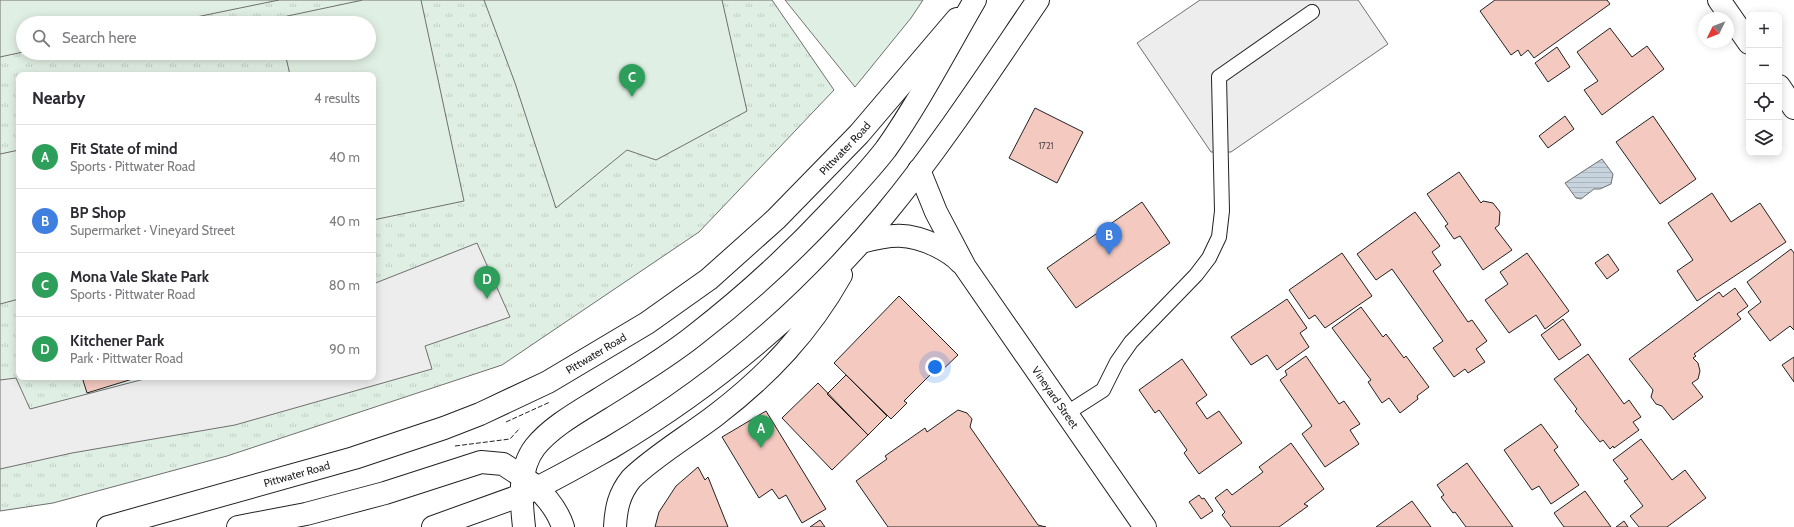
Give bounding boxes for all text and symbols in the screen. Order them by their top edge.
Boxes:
north arrow [1698,12,1734,48]
map controls [1746,12,1782,156]
button: + [1746,12,1782,48]
search box [16,16,376,60]
icon: search [30,27,52,49]
text: Search here [62,29,137,47]
button: − [1746,48,1782,84]
pin: C [619,64,645,97]
button: locate [1746,84,1782,120]
text: Nearby [32,88,85,108]
text: 4 results [314,90,360,106]
street label: Pittwater Road [816,119,873,178]
button: layers [1746,120,1782,156]
text: Fit State of mind [70,140,178,158]
house number: 1721 [1038,140,1054,151]
text: A [41,149,49,165]
text: 40 m [329,149,360,165]
text: Sports · Pittwater Road [70,158,195,174]
text: BP Shop [70,204,126,222]
text: B [41,213,49,229]
text: 40 m [329,213,360,229]
text: Supermarket · Vineyard Street [70,222,235,238]
pin: B [1096,222,1122,255]
pin: D [474,266,500,299]
text: Mona Vale Skate Park [70,268,209,286]
text: C [41,277,49,293]
text: 80 m [329,277,360,293]
text: Sports · Pittwater Road [70,286,195,302]
street label: Pittwater Road [563,330,629,377]
text: Kitchener Park [70,332,164,350]
text: D [40,341,50,357]
text: 90 m [329,341,360,357]
text: Park · Pittwater Road [70,350,183,366]
your location [925,357,945,377]
street label: Vineyard Street [1029,364,1082,431]
pin: A [748,415,774,448]
street label: Pittwater Road [262,458,331,490]

